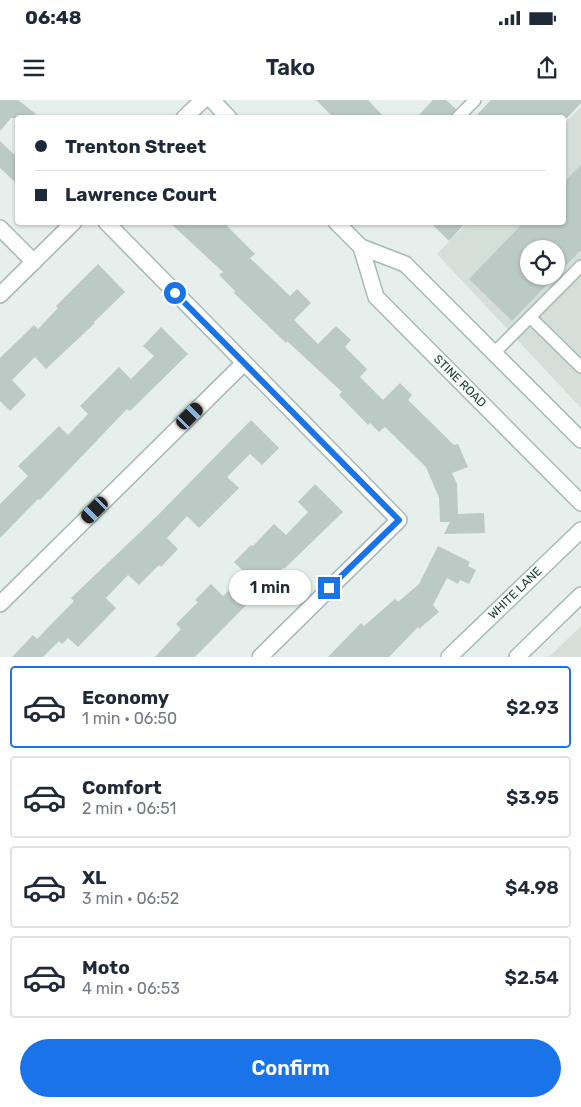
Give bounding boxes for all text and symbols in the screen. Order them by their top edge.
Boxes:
text: 06:48 [25,6,82,29]
icon: menu [20,54,48,82]
text: Tako [266,54,315,81]
icon: share [533,54,561,82]
text: Trenton Street [65,135,206,158]
text: Lawrence Court [65,183,217,206]
map controls [520,240,565,285]
button: locate [520,240,565,285]
route start [164,282,186,304]
street label: STINE ROAD [431,352,489,410]
car [174,400,205,432]
car [79,494,110,526]
street label: WHITE LANE [485,564,545,622]
callout: 1 min [229,570,312,606]
route end [318,577,340,599]
text: 1 min [250,578,290,597]
icon: car [22,685,67,730]
text: Economy [82,686,169,709]
text: $2.93 [506,696,559,719]
text: 1 min · 06:50 [82,709,177,728]
icon: car [22,775,67,820]
text: Comfort [82,776,162,799]
text: $3.95 [506,786,559,809]
text: 2 min · 06:51 [82,799,176,818]
icon: car [22,865,67,910]
text: XL [82,866,106,889]
text: $4.98 [505,876,559,899]
text: 3 min · 06:52 [82,889,179,908]
icon: car [22,955,67,1000]
text: Moto [82,956,130,979]
text: $2.54 [505,966,559,989]
text: 4 min · 06:53 [82,979,180,998]
button: Confirm [20,1039,561,1097]

